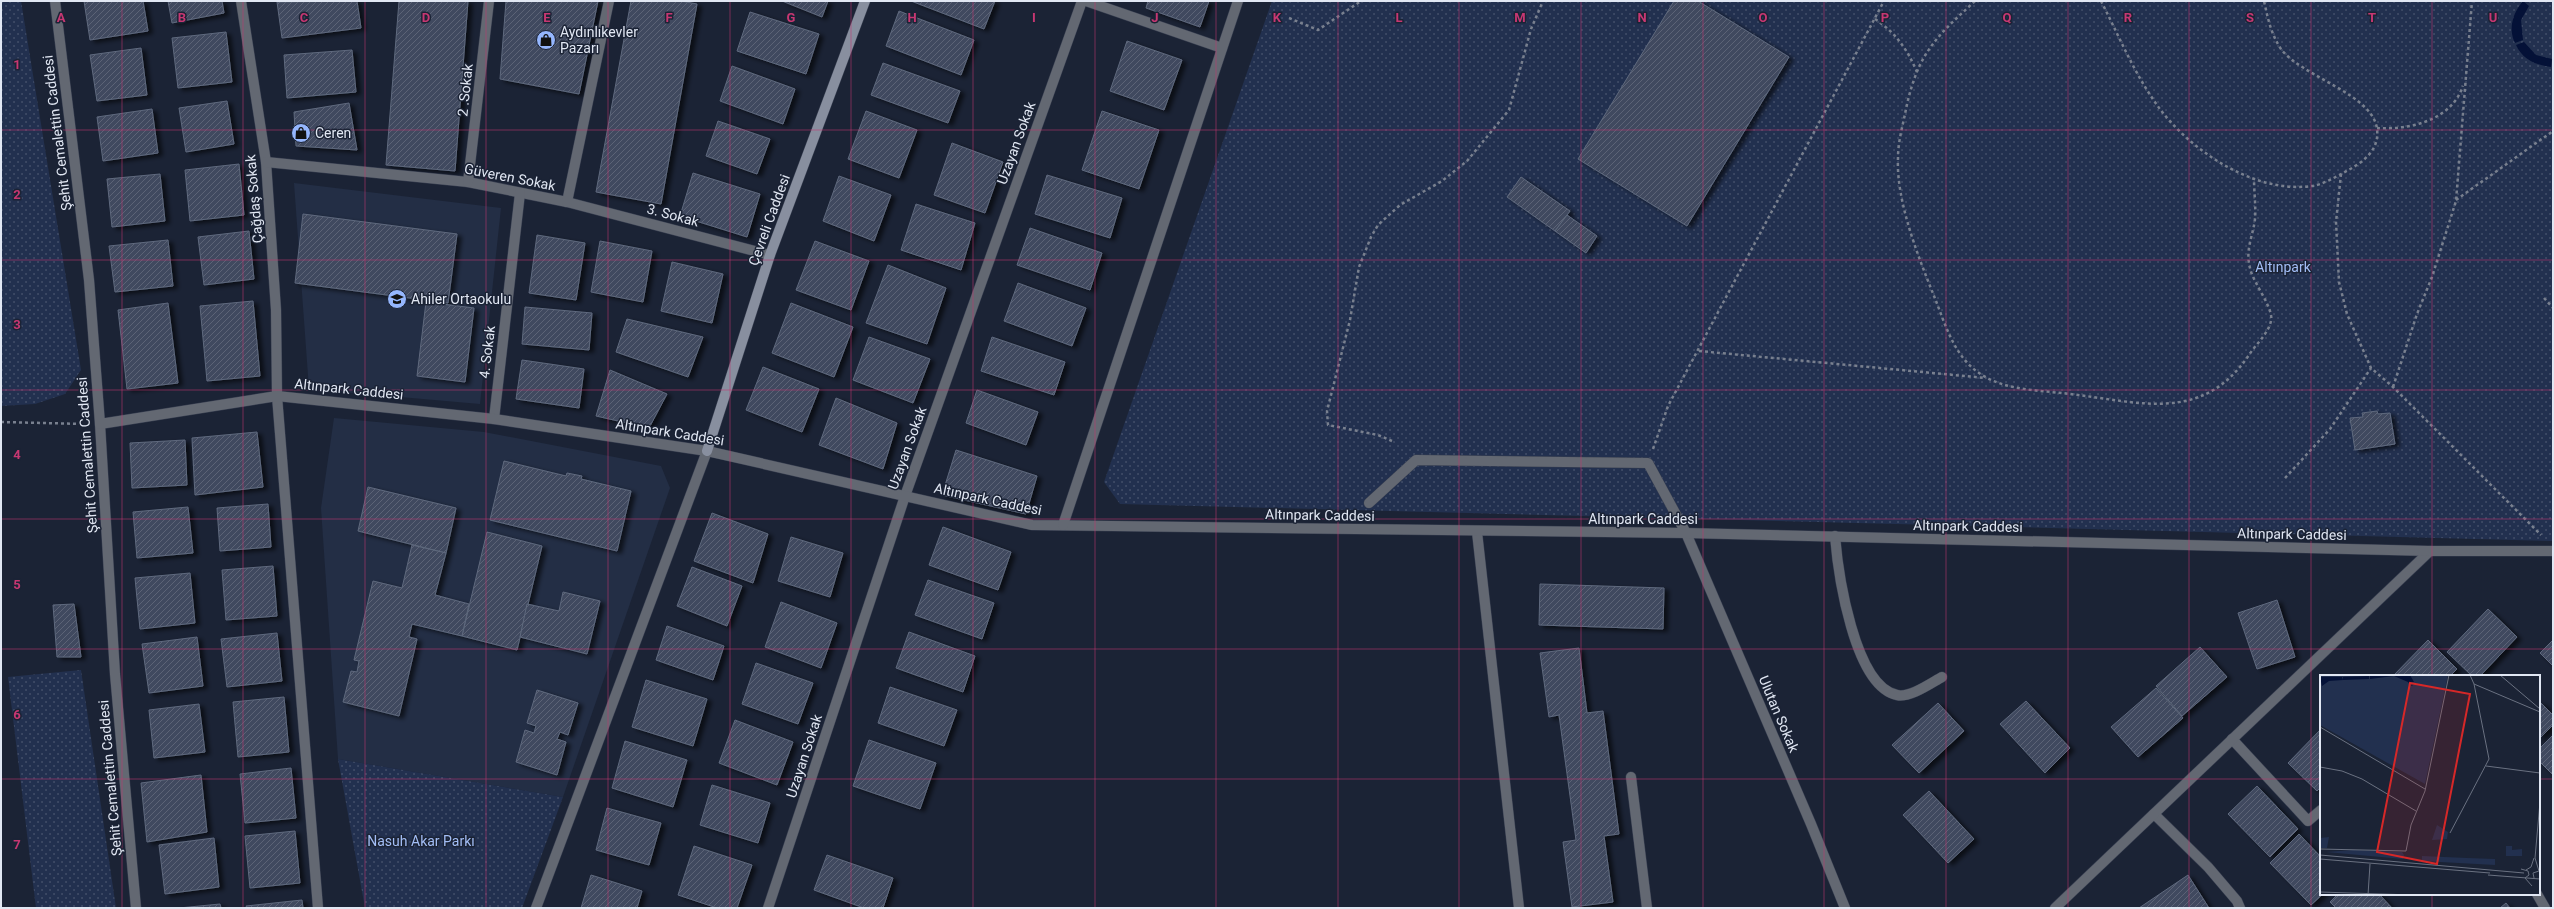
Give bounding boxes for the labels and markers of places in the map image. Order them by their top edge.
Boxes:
place label: Aydınlıkevler Pazarı [560,24,638,56]
shop icon: Aydınlıkevler Pazarı [535,29,557,51]
shop icon: Ceren [290,122,312,144]
place label: Ceren [315,125,351,141]
school or university icon: Ahiler Ortaokulu [386,288,408,310]
place label: Ahiler Ortaokulu [411,291,511,307]

